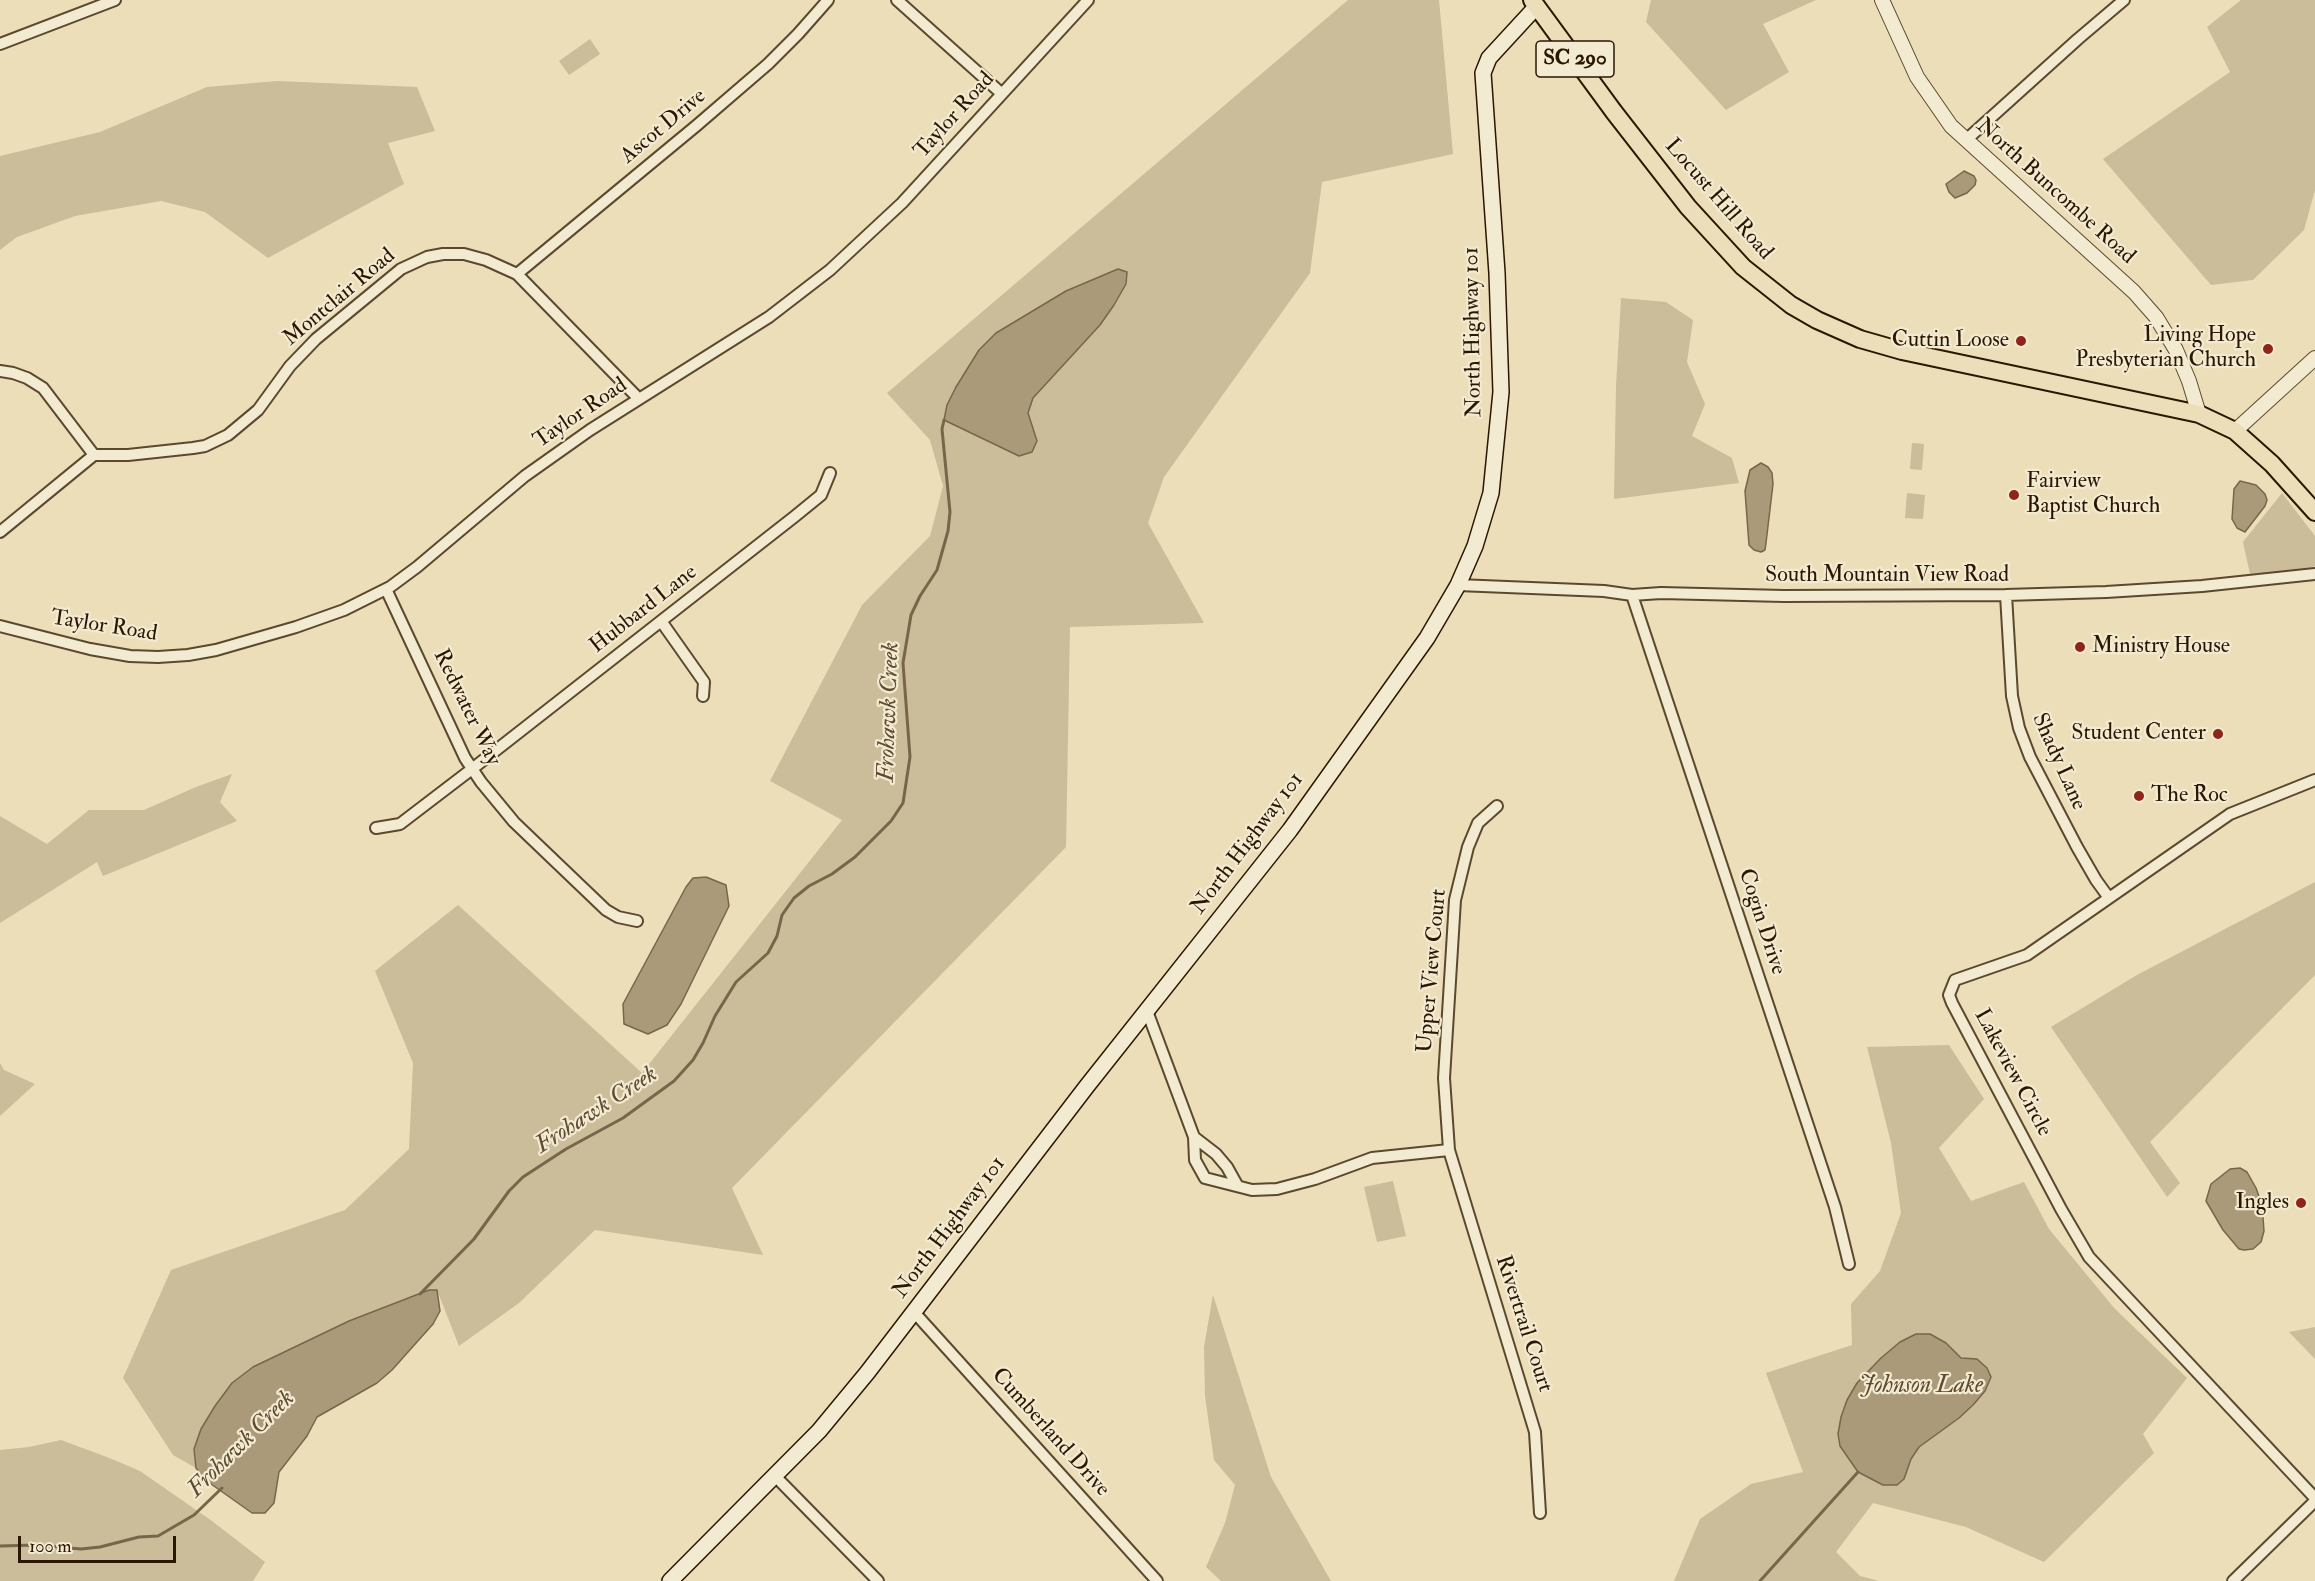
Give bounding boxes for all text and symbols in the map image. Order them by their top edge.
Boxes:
road number: SC 290 [1536,41,1614,77]
street label: Taylor Road [909,67,1001,165]
street label: Ascot Drive [616,84,712,170]
street label: North Buncombe Road [1970,113,2140,271]
street label: Locust Hill Road [1658,134,1778,266]
street label: Montclair Road [279,244,401,352]
street label: North Highway 101 [1459,246,1489,418]
place label: Living Hope Presbyterian Church [2075,323,2256,374]
place label: Cuttin Loose [1892,328,2009,354]
marker: Cuttin Loose [2014,334,2028,348]
marker: Living Hope Presbyterian Church [2261,342,2275,356]
street label: Taylor Road [529,373,633,455]
place label: Fairview Baptist Church [2026,469,2160,520]
marker: Fairview Baptist Church [2007,488,2021,502]
street label: Hubbard Lane [585,560,703,660]
street label: South Mountain View Road [1765,563,2009,589]
street label: Taylor Road [49,606,159,648]
place label: Ministry House [2092,634,2230,660]
marker: Ministry House [2073,640,2087,654]
water label: Frohawk Creek [873,642,907,782]
street label: Redwater Way [426,646,506,770]
street label: Shady Lane [2025,709,2091,815]
place label: Student Center [2071,721,2206,747]
marker: Student Center [2211,727,2225,741]
street label: North Highway 101 [1186,768,1310,920]
place label: The Roc [2151,783,2228,809]
marker: The Roc [2132,789,2146,803]
street label: Cogin Drive [1731,866,1791,978]
street label: Upper View Court [1413,888,1453,1054]
street label: Lakeview Circle [1967,1005,2057,1141]
water label: Frohawk Creek [531,1061,663,1161]
street label: North Highway 101 [888,1152,1012,1304]
place label: Ingles [2236,1190,2289,1216]
marker: Ingles [2294,1196,2308,1210]
street label: Rivertrail Court [1488,1252,1558,1396]
street label: Cumberland Drive [985,1363,1115,1503]
water label: Johnson Lake [1859,1373,1983,1401]
water label: Frohawk Creek [182,1385,302,1505]
scale bar [21,1524,178,1562]
text: 100 m [29,1535,72,1558]

